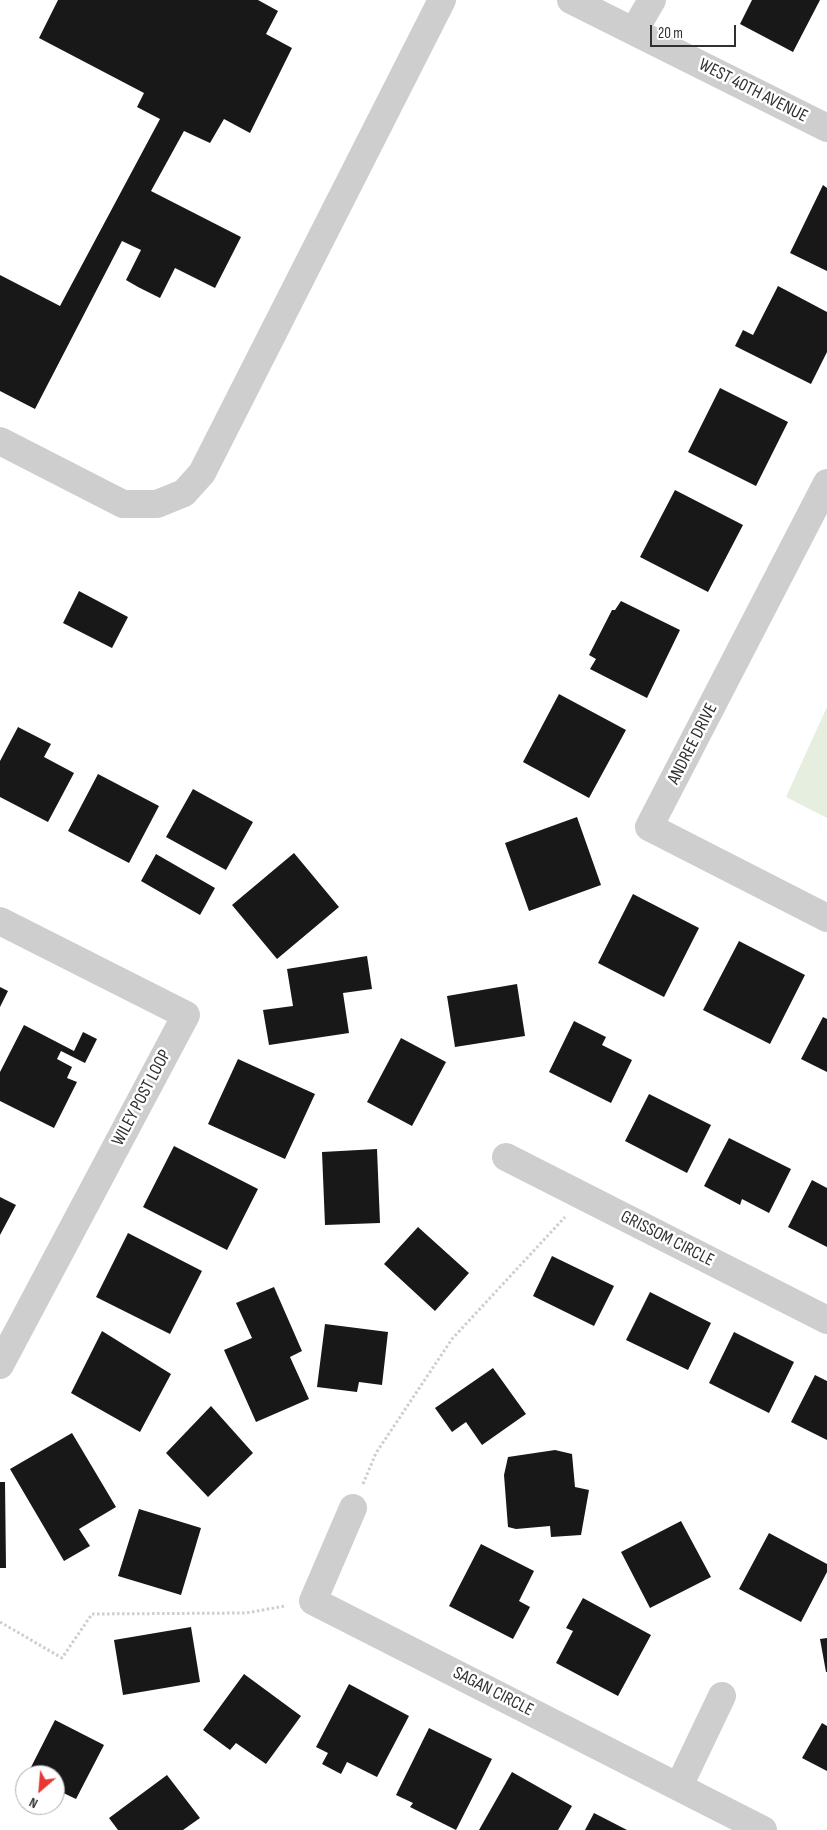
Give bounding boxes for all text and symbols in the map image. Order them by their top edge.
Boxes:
scale bar [652,15,738,47]
text: 20 m [658,24,683,43]
street label: WEST 40TH AVENUE [695,54,811,128]
street label: ANDREE DRIVE [663,700,723,788]
street label: WILEY POST LOOP [108,1046,176,1150]
street label: GRISSOM CIRCLE [617,1206,717,1272]
street label: SAGAN CIRCLE [449,1663,537,1721]
north arrow [15,1765,65,1815]
text: N [26,1794,41,1812]

